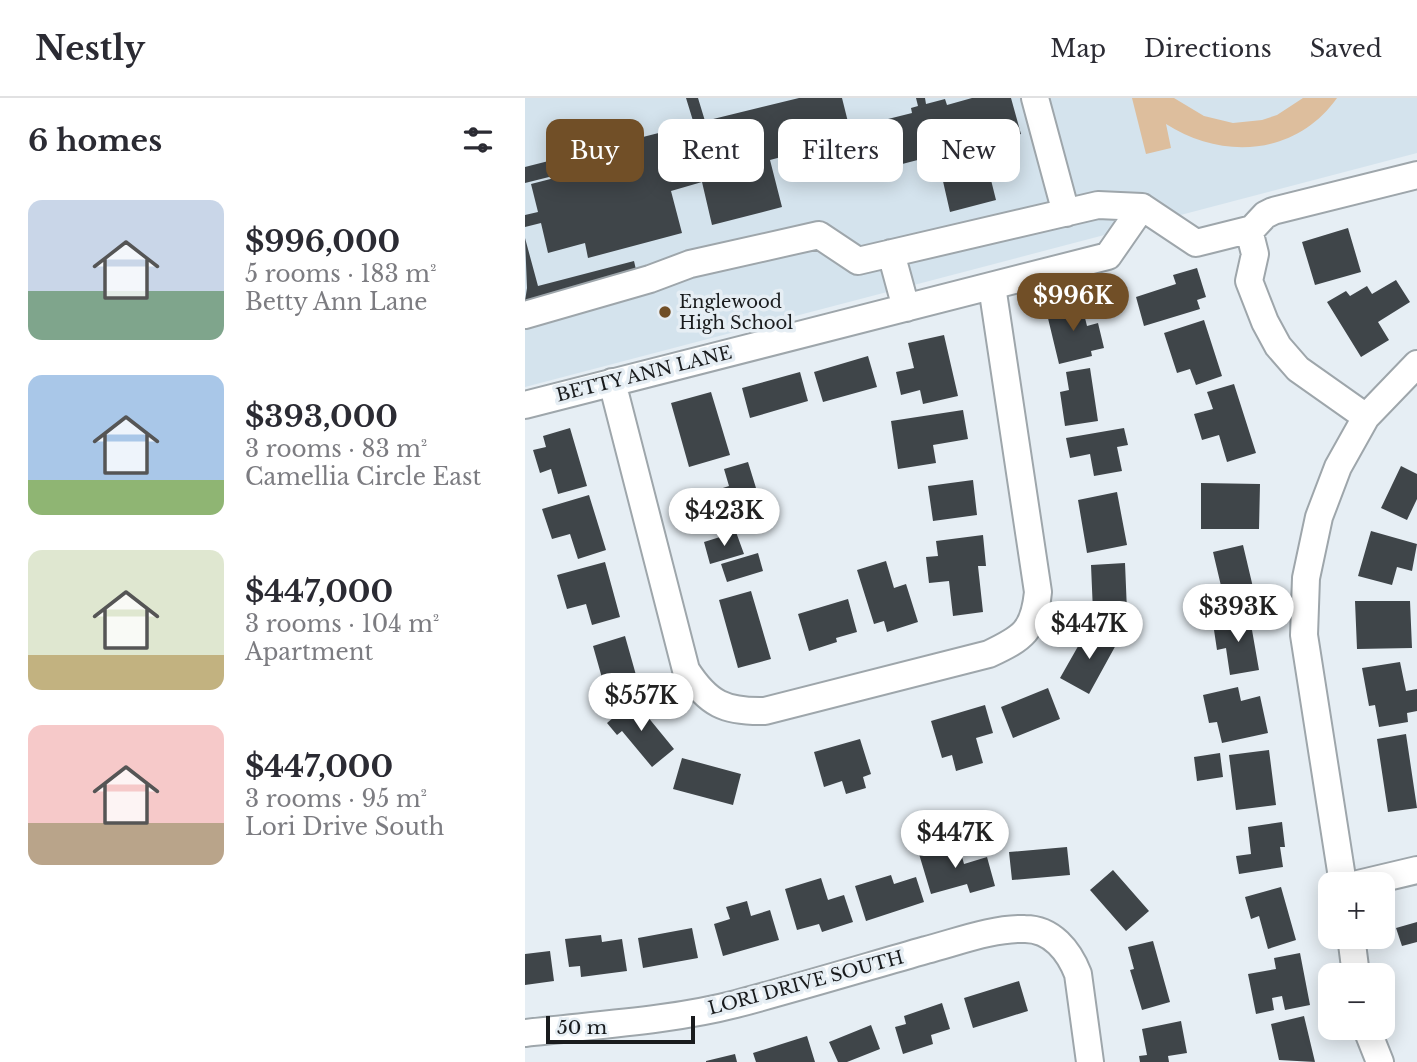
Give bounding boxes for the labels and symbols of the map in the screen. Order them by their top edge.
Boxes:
pin: $996K [1024,274,1122,333]
place label: Englewood High School [679,291,793,334]
marker: Englewood High School [657,304,673,320]
street label: BETTY ANN LANE [554,342,734,406]
pin: $423K [675,489,773,548]
pin: $393K [1189,584,1287,644]
pin: $447K [1040,602,1138,661]
pin: $557K [592,674,690,733]
pin: $447K [906,810,1004,870]
street label: LORI DRIVE SOUTH [706,946,906,1020]
scale bar [546,1013,695,1045]

